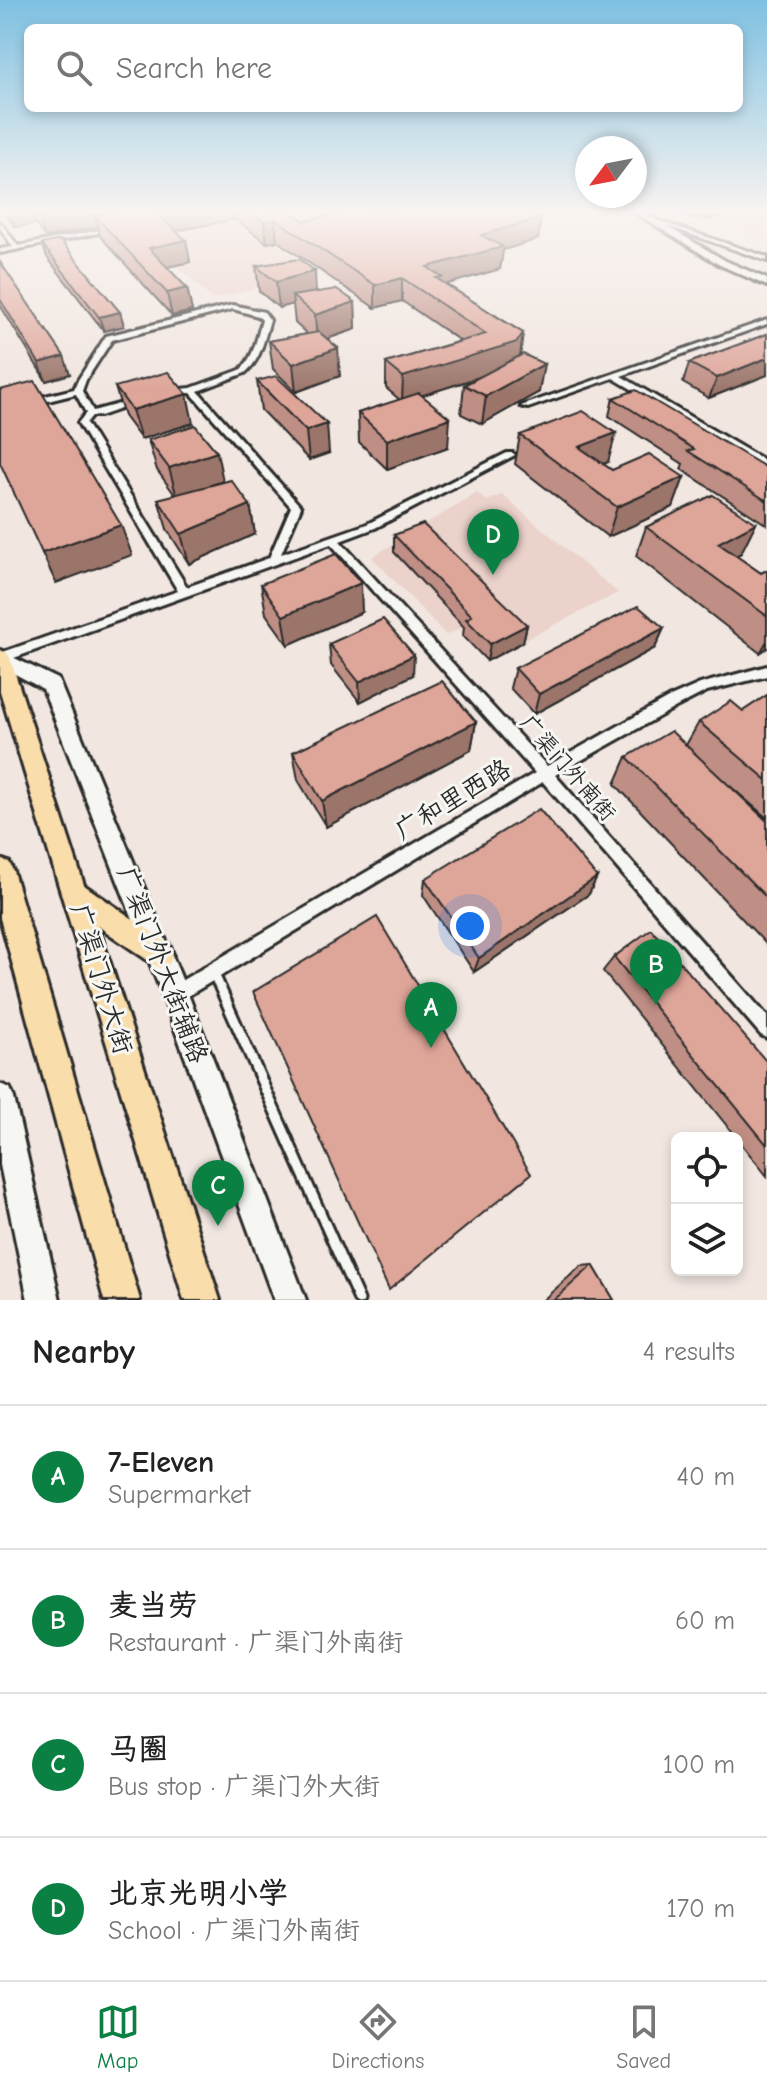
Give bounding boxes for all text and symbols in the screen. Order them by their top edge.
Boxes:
search box [24,24,743,112]
icon: search [52,46,96,90]
text: Search here [116,51,272,86]
north arrow [575,136,647,208]
pin: D [467,509,519,575]
street label: 广渠门外南街 [515,710,621,826]
street label: 广和里西路 [390,754,516,846]
street label: 广渠门外大街辅路 [111,863,213,1067]
street label: 广渠门外大街 [64,900,138,1058]
your location [450,906,490,946]
pin: B [630,939,682,1005]
pin: A [405,982,457,1048]
map controls [671,1132,743,1276]
button: locate [671,1132,743,1204]
pin: C [192,1160,244,1226]
button: layers [671,1204,743,1276]
text: Nearby [32,1332,135,1372]
text: 4 results [643,1337,735,1367]
text: 7-Eleven [108,1445,214,1480]
text: A [51,1462,65,1492]
text: 40 m [676,1462,735,1492]
text: Supermarket [108,1480,251,1510]
text: 麦当劳 [108,1588,198,1623]
text: B [50,1606,66,1636]
text: 60 m [675,1606,735,1636]
text: Restaurant · 广渠门外南街 [108,1628,403,1658]
text: 马圈 [108,1732,168,1767]
text: C [50,1750,66,1780]
text: 100 m [663,1750,735,1780]
text: Bus stop · 广渠门外大街 [108,1772,380,1802]
text: 北京光明小学 [108,1876,288,1911]
text: D [50,1894,66,1924]
text: 170 m [666,1894,735,1924]
text: School · 广渠门外南街 [108,1916,360,1946]
tab: Map [96,2000,140,2074]
tab: Directions [332,2000,425,2074]
tab: Saved [616,2000,671,2074]

